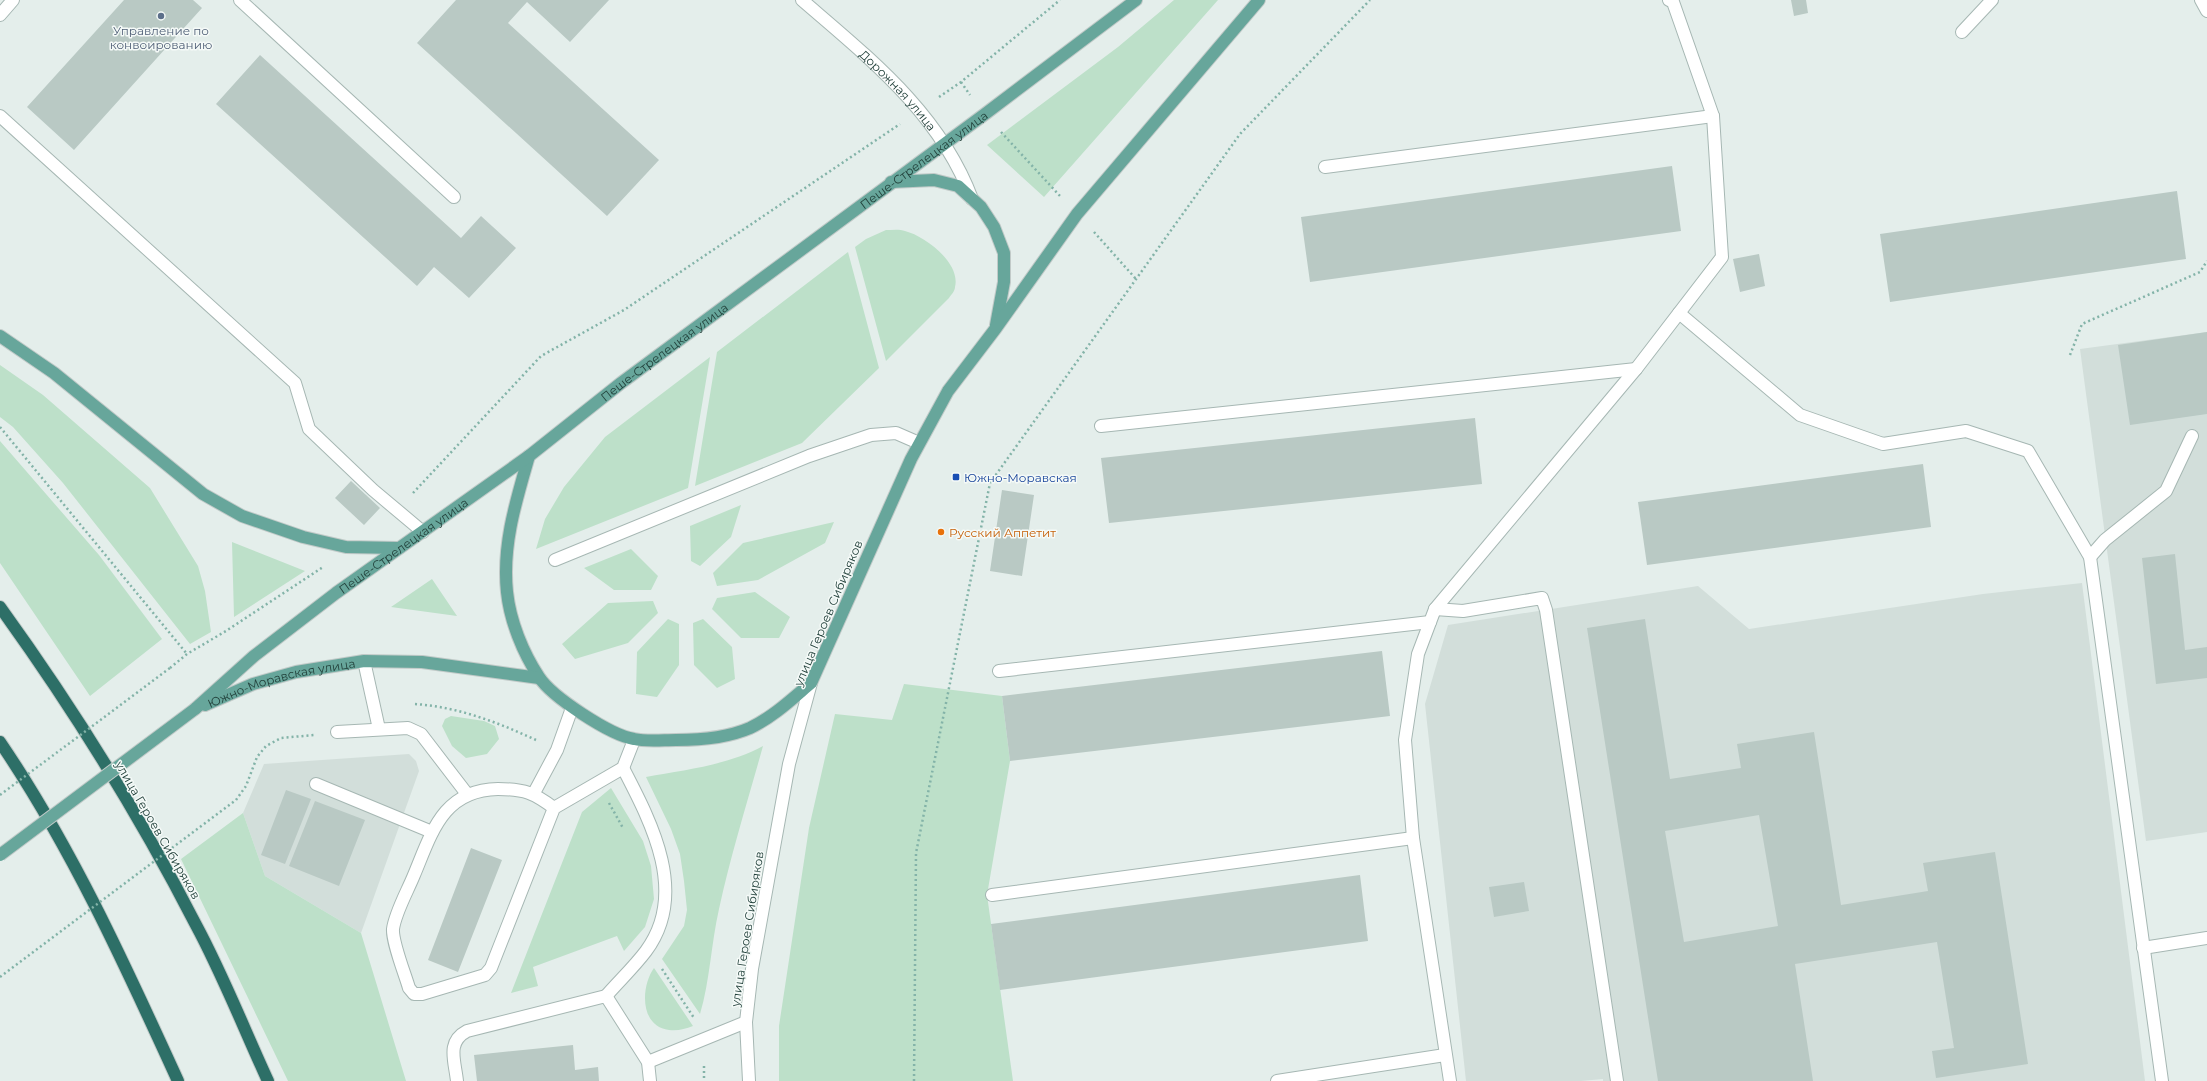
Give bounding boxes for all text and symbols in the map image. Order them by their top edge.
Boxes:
marker: Управление по конвоированию [156,11,166,21]
place label: Управление по конвоированию [110,23,212,52]
street label: Дорожная улица [857,46,940,133]
street label: Пеше-Стрелецкая улица [857,107,990,212]
street label: Пеше-Стрелецкая улица [597,299,731,404]
place label: Южно-Моравская [964,470,1077,485]
marker: Южно-Моравская [951,472,961,482]
street label: Пеше-Стрелецкая улица [335,494,471,596]
place label: Русский Аппетит [949,525,1056,540]
marker: Русский Аппетит [936,527,946,537]
street label: улица Героев Сибиряков [790,538,866,689]
street label: Южно-Моравская улица [205,655,356,711]
street label: улица Героев Сибиряков [112,757,204,902]
street label: улица Героев Сибиряков [727,850,767,1009]

